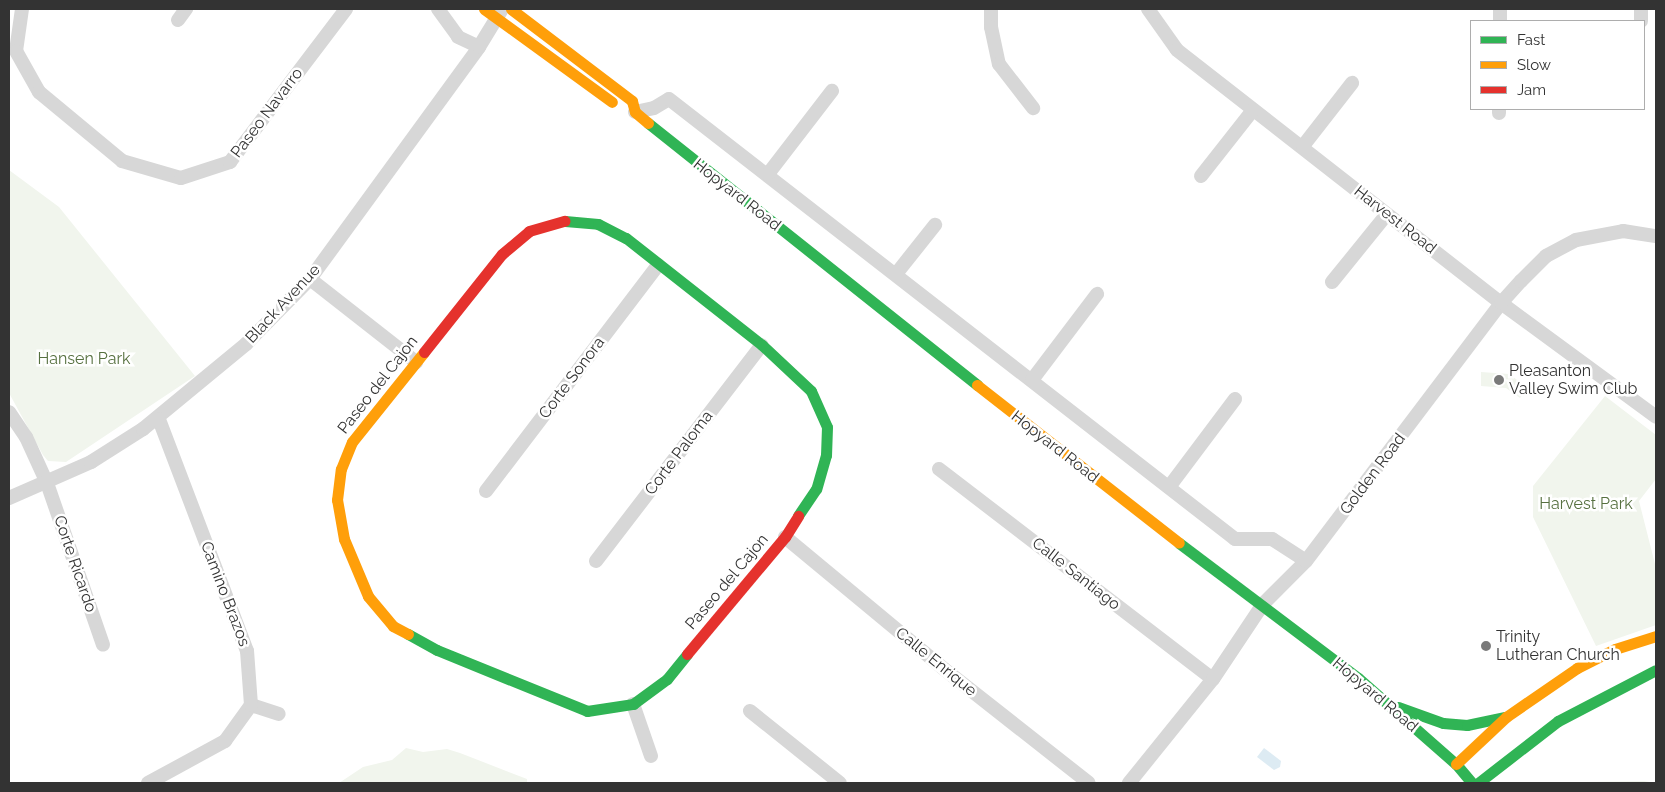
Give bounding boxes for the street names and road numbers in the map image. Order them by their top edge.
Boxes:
street label: Paseo Navarro [227,64,307,162]
street label: Hopyard Road [689,155,785,235]
street label: Harvest Road [1350,182,1440,258]
street label: Black Avenue [241,260,325,348]
street label: Paseo del Cajon [334,332,422,438]
street label: Corte Sonora [535,333,609,423]
street label: Corte Paloma [641,407,717,499]
street label: Hopyard Road [1007,407,1103,487]
street label: Golden Road [1336,430,1410,518]
street label: Corte Ricardo [49,513,101,615]
street label: Paseo del Cajon [681,530,773,634]
street label: Calle Santiago [1028,534,1124,614]
street label: Camino Brazos [196,539,254,649]
street label: Calle Enrique [892,623,980,701]
street label: Hopyard Road [1328,654,1422,736]

